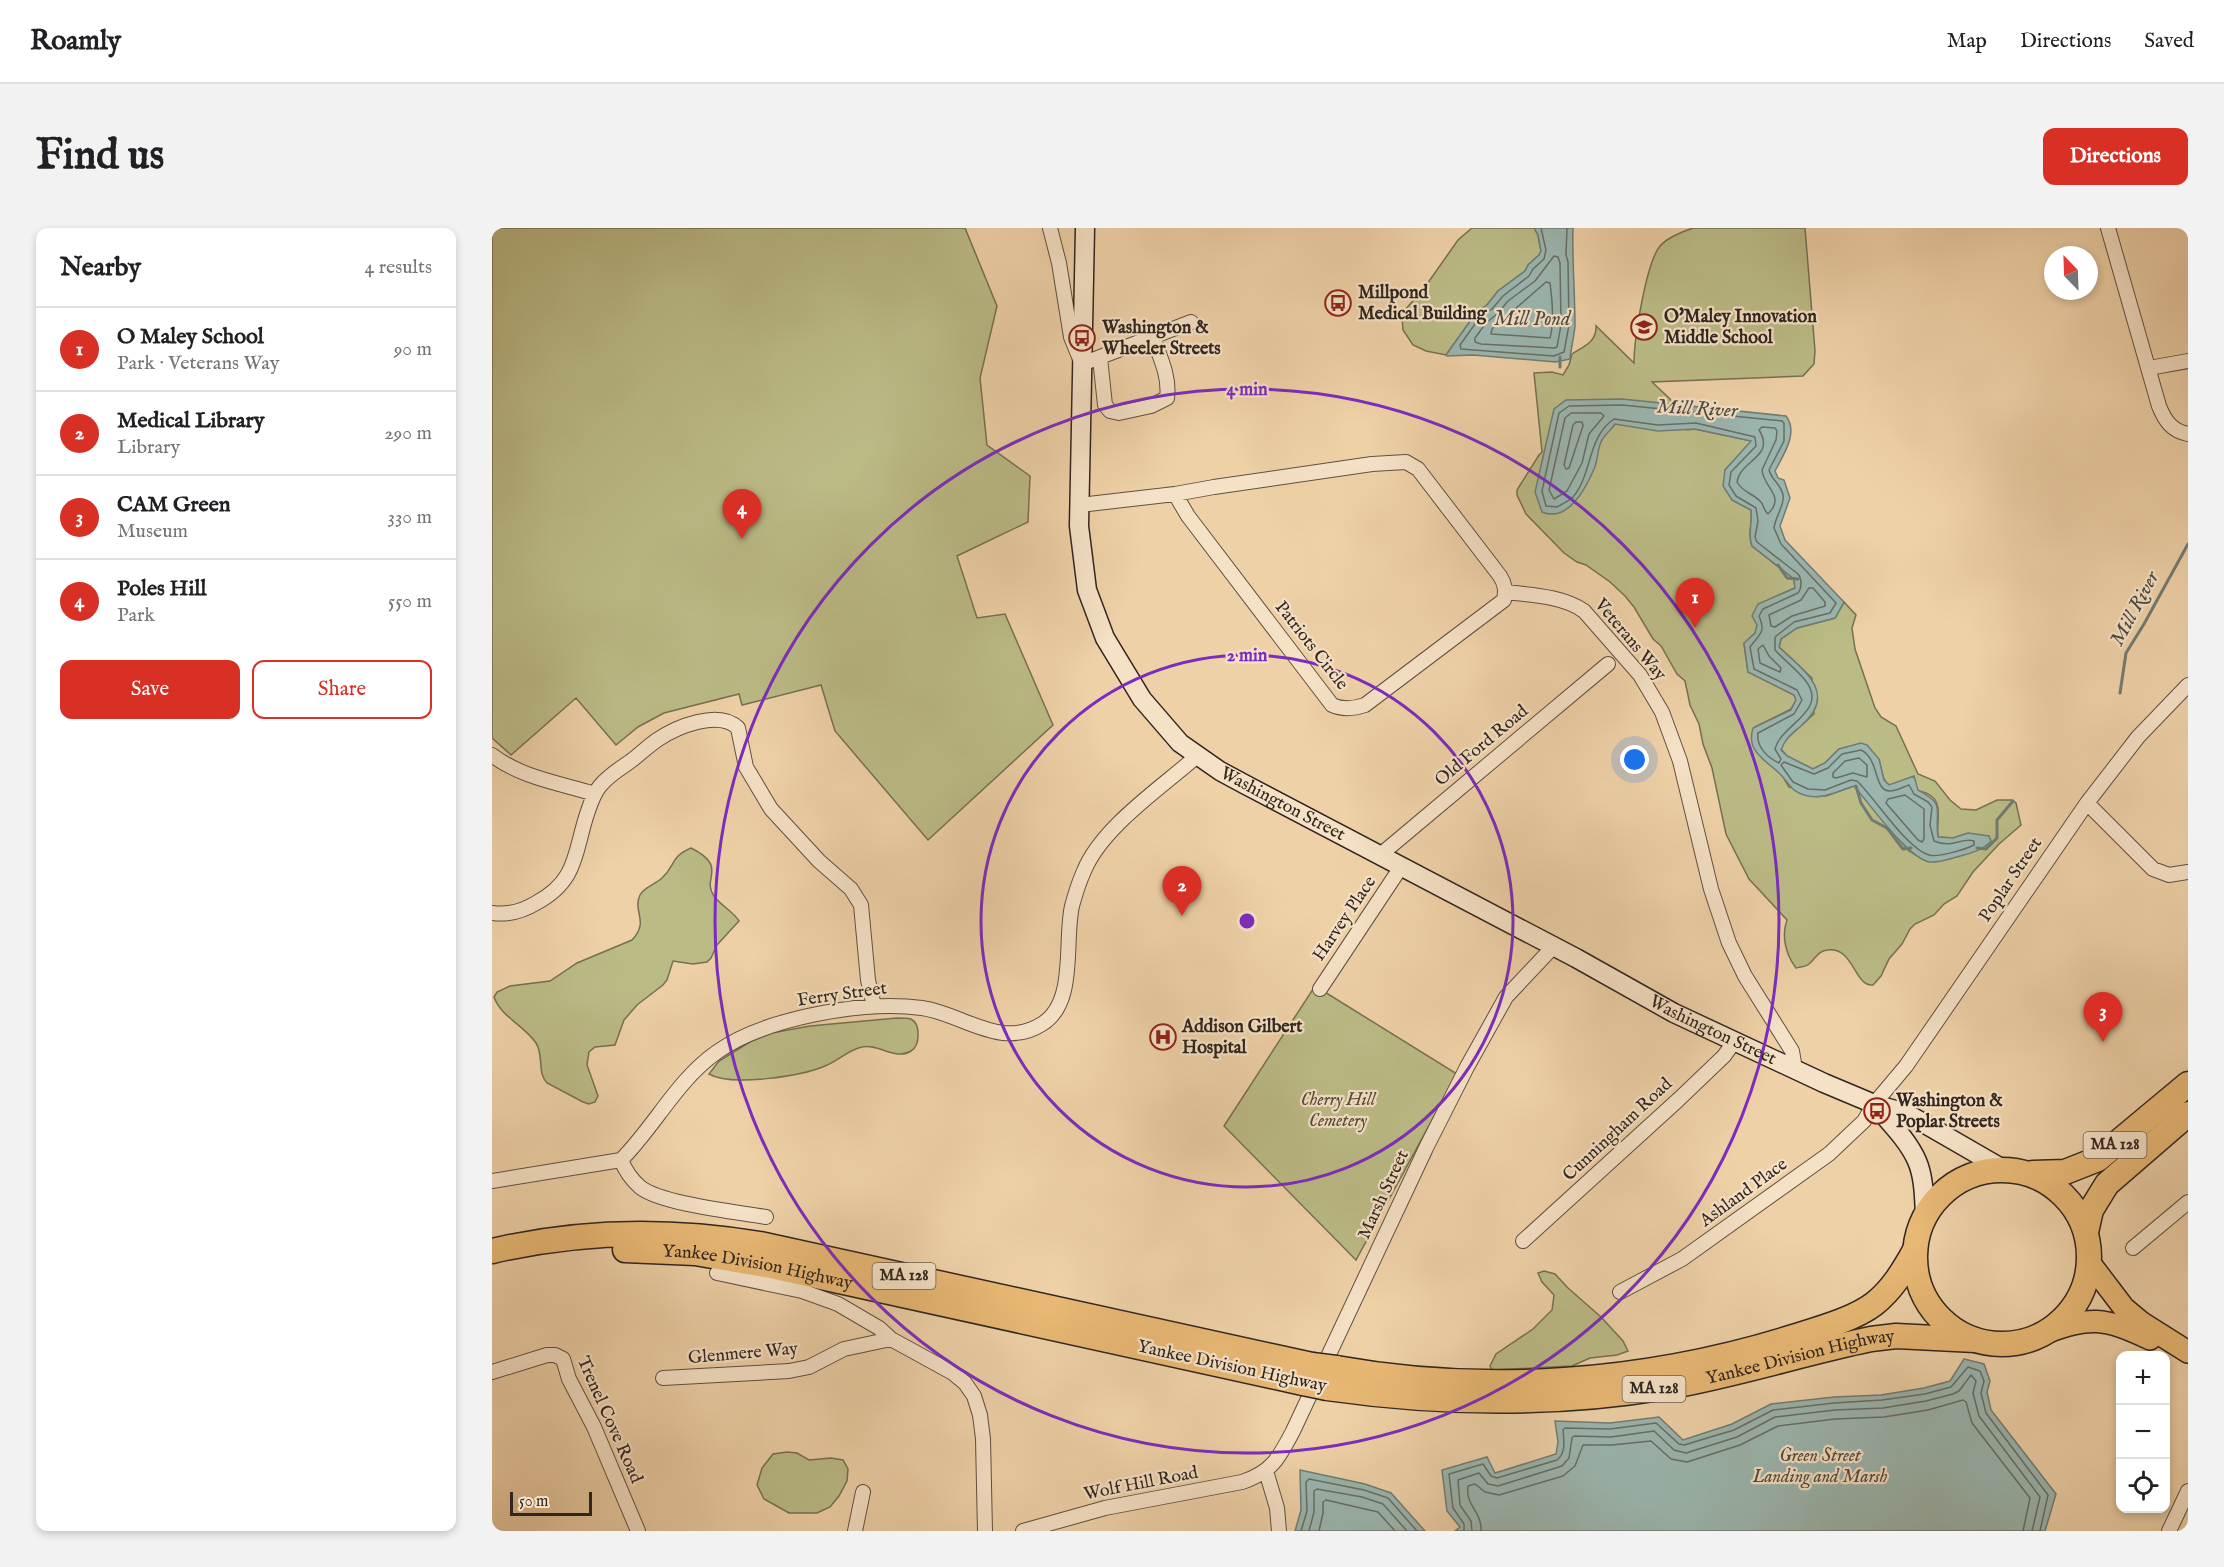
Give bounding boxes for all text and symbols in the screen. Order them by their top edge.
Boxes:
text: Roamly [30,24,121,59]
text: Map [1947,28,1987,55]
text: Directions [2020,28,2111,55]
text: Saved [2144,28,2194,55]
button: Directions [2043,128,2188,185]
text: Find us [36,130,164,183]
north arrow [2044,246,2098,300]
text: Nearby [60,251,141,284]
text: 4 results [365,255,432,280]
place label: Millpond Medical Building [1358,282,1488,326]
bus stop icon: Millpond Medical Building [1323,288,1353,318]
place label: O'Maley Innovation Middle School [1664,306,1817,350]
water label: Mill Pond [1494,307,1572,332]
school or university icon: O'Maley Innovation Middle School [1629,312,1659,342]
place label: Washington & Wheeler Streets [1101,317,1221,361]
text: O Maley School [117,323,264,351]
bus stop icon: Washington & Wheeler Streets [1067,323,1097,353]
text: 1 [76,337,83,362]
text: 90 m [394,337,432,362]
text: Park · Veterans Way [117,351,280,376]
text: 4 min [1226,379,1268,402]
water label: Mill River [1656,394,1739,424]
text: Medical Library [117,407,265,435]
text: 2 [75,421,84,446]
text: 290 m [384,421,432,446]
text: Library [117,435,180,460]
pin: 4 [722,490,762,539]
text: CAM Green [117,491,230,519]
text: 3 [76,505,83,530]
text: 330 m [387,505,432,530]
text: Museum [117,519,188,544]
water label: Mill River [2105,566,2166,651]
text: Poles Hill [117,575,206,603]
pin: 1 [1676,578,1714,628]
text: 4 [75,589,84,614]
text: 550 m [388,589,432,614]
street label: Veterans Way [1588,593,1671,686]
street label: Patriots Circle [1269,597,1353,695]
text: Park [117,603,155,628]
text: 2 min [1227,645,1268,668]
button: Save [60,660,240,719]
button: Share [252,660,432,719]
street label: Old Ford Road [1431,700,1534,792]
your location [1620,745,1649,774]
street label: Washington Street [1216,762,1349,846]
street label: Poplar Street [1974,833,2048,927]
pin: 2 [1162,866,1202,916]
street label: Harvey Place [1308,872,1382,966]
centre of rings [1237,911,1257,931]
street label: Ferry Street [796,977,888,1013]
street label: Washington Street [1645,990,1780,1071]
pin: 3 [2084,992,2122,1042]
place label: Addison Gilbert Hospital [1181,1016,1303,1060]
hospital icon: Addison Gilbert Hospital [1148,1022,1178,1052]
street label: Cunningham Road [1558,1073,1678,1187]
park label: Cherry Hill Cemetery [1301,1089,1377,1133]
place label: Washington & Poplar Streets [1895,1090,2003,1134]
bus stop icon: Washington & Poplar Streets [1862,1096,1892,1126]
road number: MA 128 [2084,1132,2146,1158]
street label: Marsh Street [1353,1147,1415,1243]
street label: Ashland Place [1695,1153,1792,1233]
street label: Yankee Division Highway [662,1240,855,1295]
road number: MA 128 [872,1263,936,1289]
street label: Yankee Division Highway [1704,1325,1896,1390]
street label: Yankee Division Highway [1135,1336,1329,1398]
street label: Glenmere Way [687,1338,799,1370]
map controls [2116,1351,2170,1513]
button: + [2116,1351,2170,1405]
street label: Trenel Cove Road [571,1353,647,1487]
road number: MA 128 [1622,1376,1686,1402]
button: − [2116,1405,2170,1459]
park label: Green Street Landing and Marsh [1752,1445,1888,1489]
button: locate [2116,1459,2170,1513]
street label: Wolf Hill Road [1082,1462,1201,1506]
scale bar [510,1489,592,1516]
text: 50 m [519,1492,548,1512]

